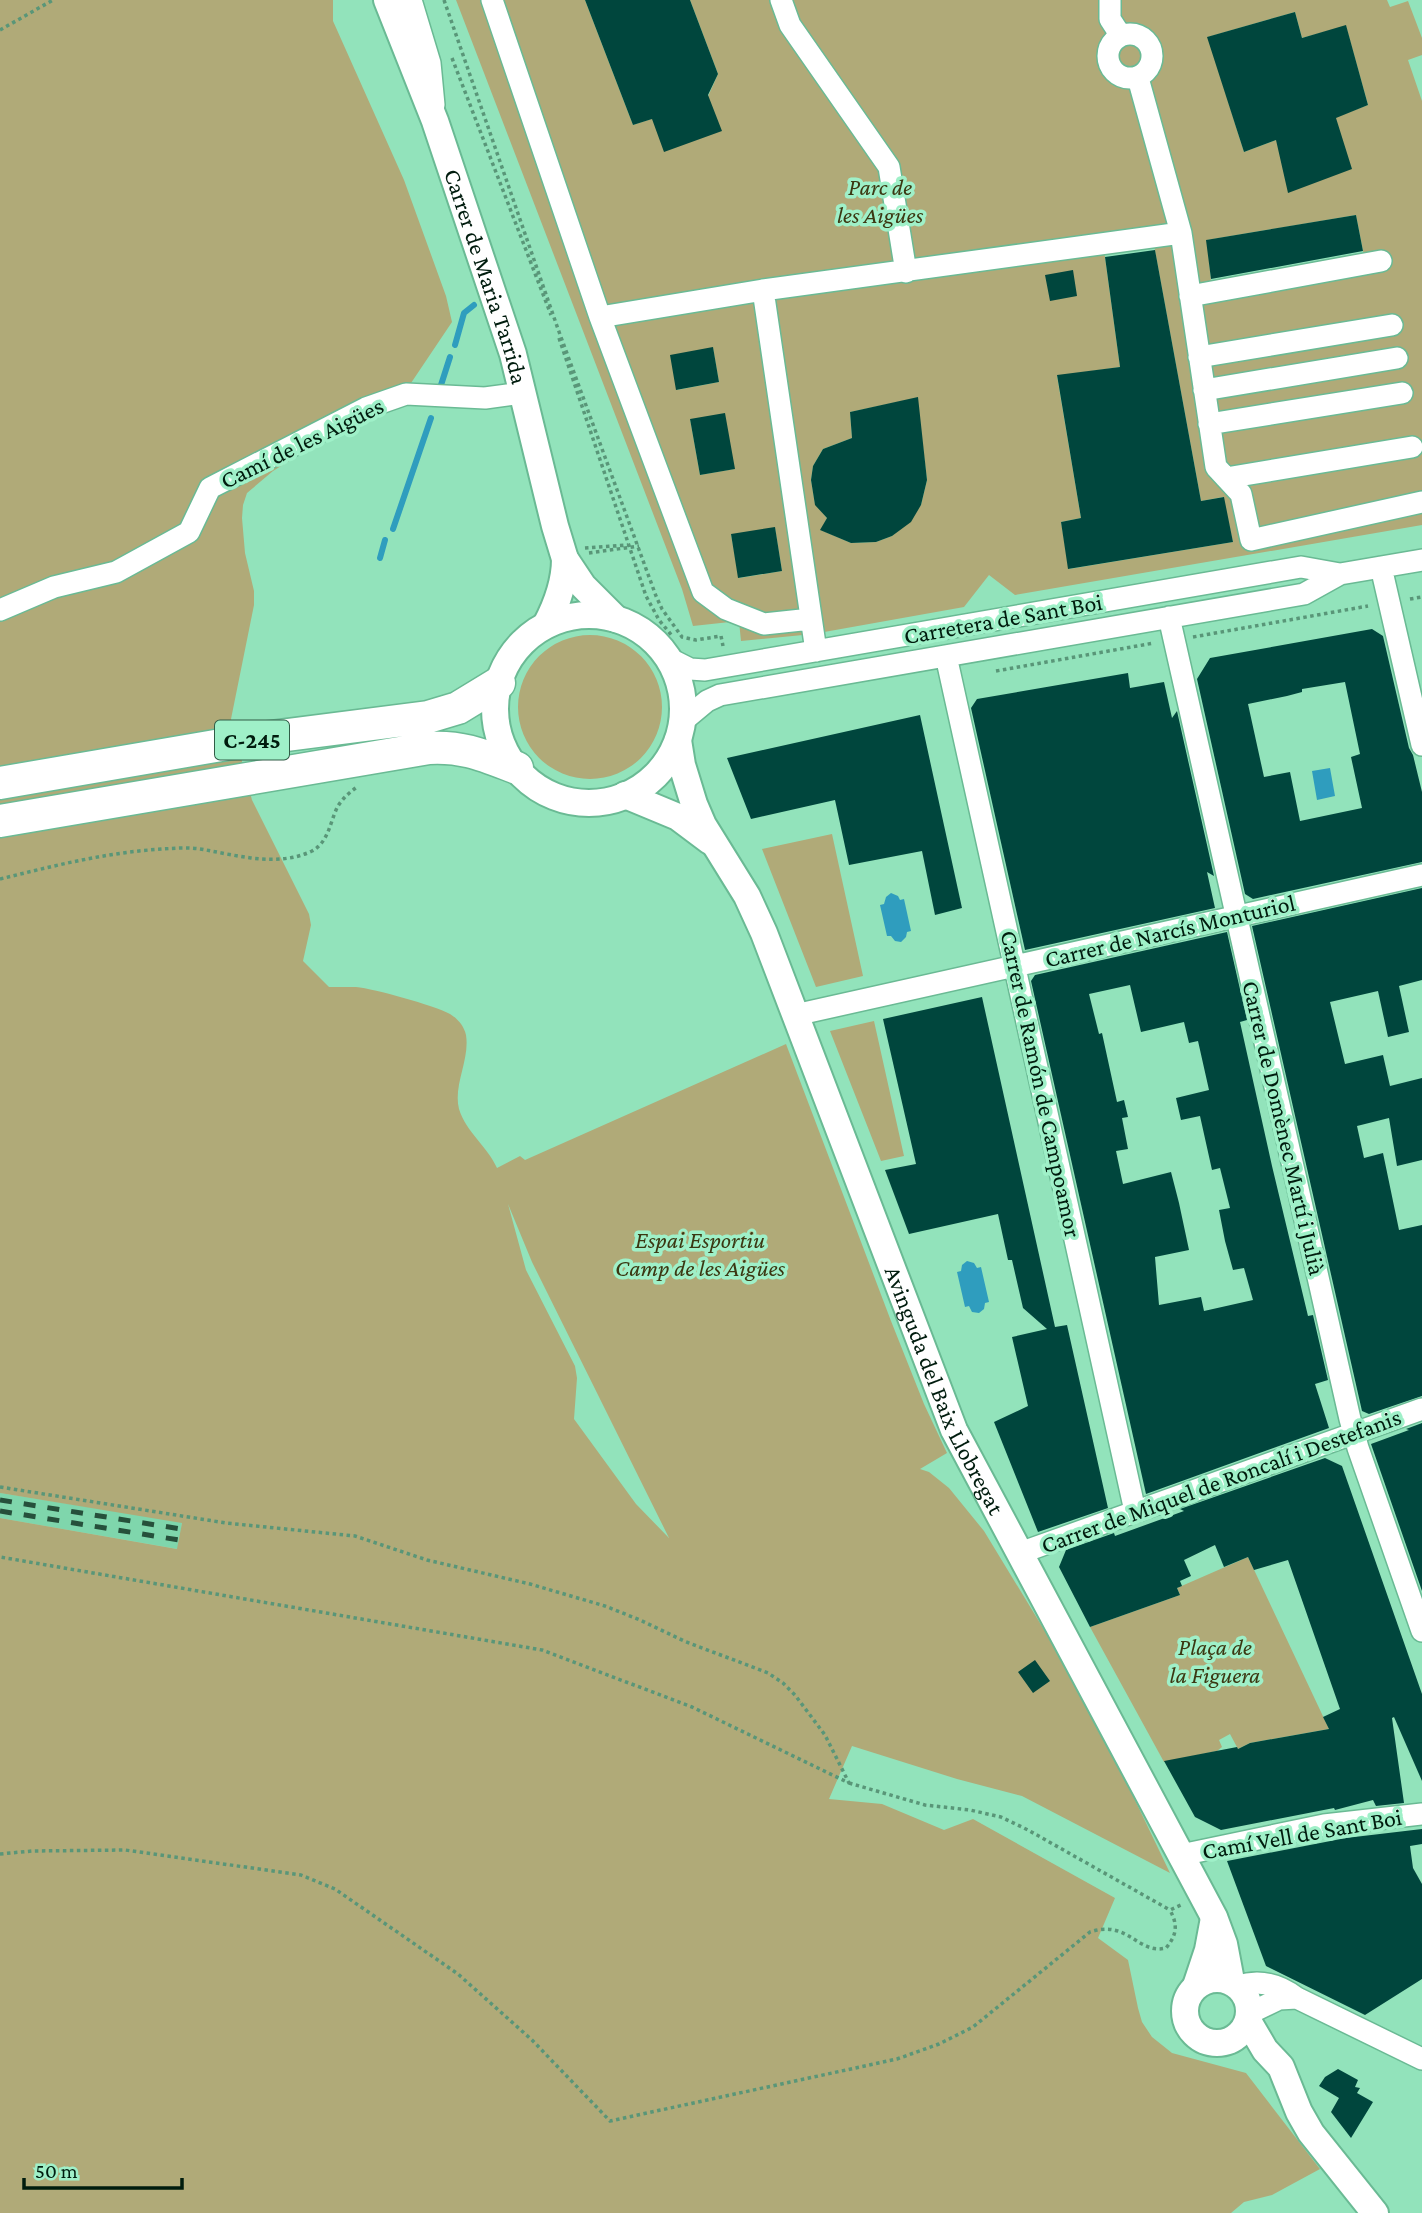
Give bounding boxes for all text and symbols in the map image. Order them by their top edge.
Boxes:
street label: Carrer de Maria Tarrida [439,165,534,387]
park label: Parc de les Aigües [837,173,924,228]
street label: Camí de les Aigües [216,391,388,494]
street label: Carretera de Sant Boi [902,588,1104,649]
road number: C-245 [215,720,289,760]
street label: Carrer de Narcís Monturiol [1042,889,1298,972]
street label: Carrer de Ramón de Campoamor [996,928,1087,1240]
street label: Carrer de Domènec Martí i Julià [1237,978,1332,1278]
park label: Espai Esportiu Camp de les Aigües [615,1226,785,1281]
street label: Avinguda del Baix Llobregat [880,1262,1011,1520]
street label: Carrer de Miquel de Roncalí i Destefanis [1037,1403,1404,1558]
park label: Plaça de la Figuera [1170,1633,1260,1688]
street label: Camí Vell de Sant Boi [1200,1803,1404,1864]
scale bar [24,2146,182,2190]
text: 50 m [35,2159,78,2183]

